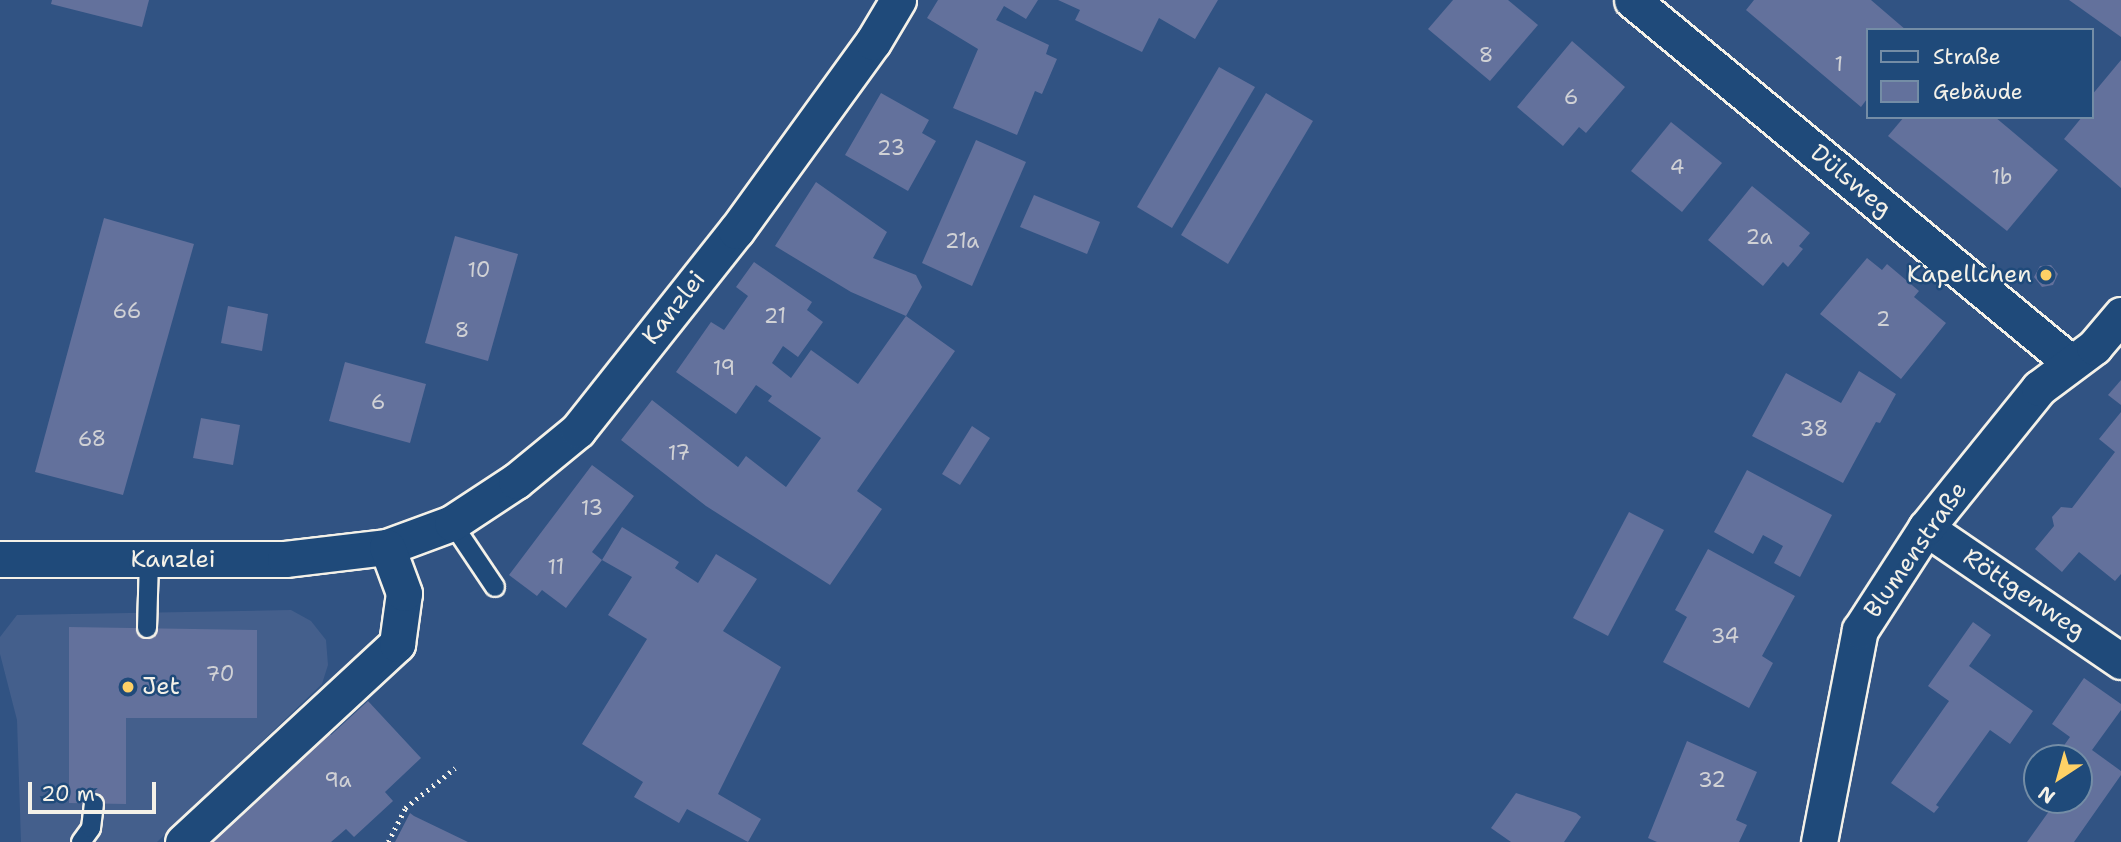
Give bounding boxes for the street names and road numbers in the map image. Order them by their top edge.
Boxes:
street label: Dülsweg [1804,139,1898,223]
street label: Kanzlei [636,266,712,350]
street label: Blumenstraße [1859,476,1973,624]
street label: Röttgenweg [1957,543,2091,645]
street label: Kanzlei [130,546,216,574]

